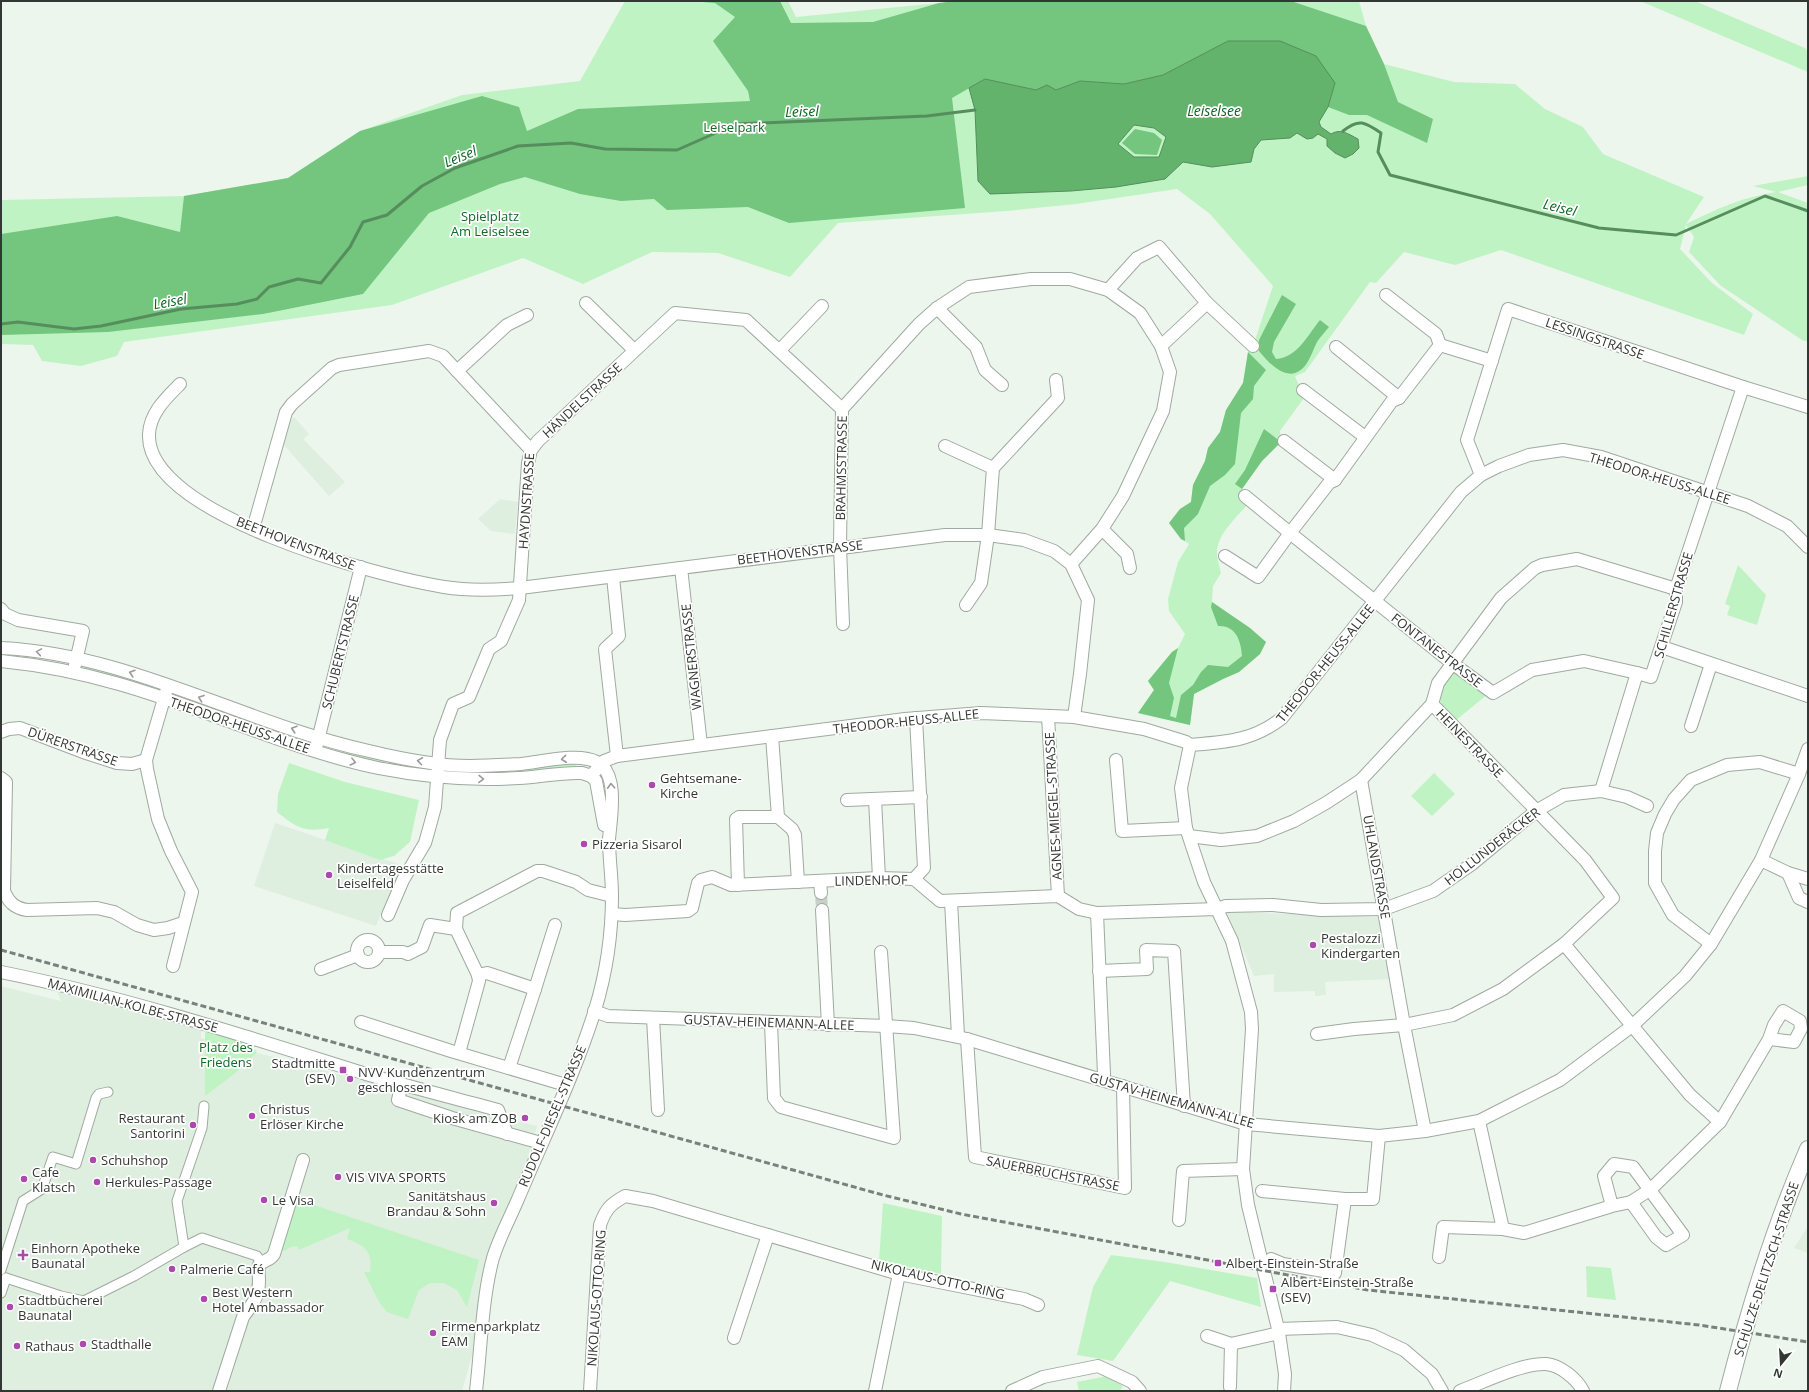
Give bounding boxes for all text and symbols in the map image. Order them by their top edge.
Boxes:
water label: Leisel [785,101,820,121]
water label: Leiselsee [1187,101,1241,120]
park label: Leiselpark [703,118,765,136]
water label: Leisel [441,141,480,171]
water label: Leisel [1541,194,1579,220]
park label: Spielplatz Am Leiselsee [451,207,529,240]
water label: Leisel [152,289,189,313]
street label: LESSINGSTRASSE [1543,313,1647,363]
street label: HÄNDELSTRASSE [538,358,626,442]
street label: BRAHMSSTRASSE [831,415,851,521]
street label: THEODOR-HEUSS-ALLEE [1587,448,1733,508]
street label: HAYDNSTRASSE [514,452,538,550]
street label: BEETHOVENSTRASSE [234,512,358,574]
street label: BEETHOVENSTRASSE [736,535,864,569]
street label: SCHILLERSTRASSE [1649,550,1697,660]
street label: SCHUBERTSTRASSE [317,593,363,711]
street label: THEODOR-HEUSS-ALLEE [1272,600,1378,726]
street label: WAGNERSTRASSE [676,603,706,711]
street label: FONTANESTRASSE [1388,609,1486,691]
one-way arrow [36,648,42,656]
one-way arrow [128,669,135,678]
street label: THEODOR-HEUSS-ALLEE [168,693,312,757]
one-way arrow [198,694,205,703]
street label: THEODOR-HEUSS-ALLEE [832,704,980,738]
street label: HEINESTRASSE [1432,705,1508,781]
street label: DÜRERSTRASSE [26,722,120,770]
one-way arrow [291,726,298,734]
street label: AGNES-MIEGEL-STRASSE [1040,732,1066,880]
one-way arrow [561,754,567,763]
one-way arrow [349,757,356,765]
one-way arrow [417,757,423,766]
place label: Gehtsemane- Kirche [660,769,742,802]
one-way arrow [478,775,484,783]
marker: Gehtsemane- Kirche [647,780,657,790]
one-way arrow [607,783,615,789]
street label: HOLLUNDERÄCKER [1440,803,1544,889]
street label: UHLANDSTRASSE [1359,814,1395,920]
place label: Pizzeria Sisarol [592,835,682,853]
marker: Pizzeria Sisarol [579,839,589,849]
place label: Kindertagesstätte Leiselfeld [337,859,444,892]
marker: Kindertagesstätte Leiselfeld [324,870,334,880]
street label: LINDENHOF [834,870,908,890]
place label: Pestalozzi Kindergarten [1321,929,1400,962]
marker: Pestalozzi Kindergarten [1308,940,1318,950]
street label: MAXIMILIAN-KOLBE-STRASSE [46,974,220,1036]
street label: GUSTAV-HEINEMANN-ALLEE [683,1010,855,1034]
park label: Platz des Friedens [199,1038,253,1071]
street label: RUDOLF-DIESEL-STRASSE [514,1042,590,1190]
place label: Stadtmitte (SEV) [272,1054,335,1087]
place label: NVV Kundenzentrum geschlossen [358,1063,485,1096]
marker: Stadtmitte (SEV) [338,1065,348,1075]
street label: GUSTAV-HEINEMANN-ALLEE [1087,1068,1257,1132]
marker: NVV Kundenzentrum geschlossen [345,1074,355,1084]
place label: Christus Erlöser Kirche [260,1100,344,1133]
place label: Restaurant Santorini [119,1109,185,1142]
place label: Kiosk am ZOB [433,1109,517,1127]
marker: Christus Erlöser Kirche [247,1111,257,1121]
marker: Kiosk am ZOB [520,1113,530,1123]
marker: Restaurant Santorini [188,1120,198,1130]
place label: Schuhshop [101,1151,168,1169]
street label: SAUERBRUCHSTRASSE [985,1151,1121,1195]
marker: Schuhshop [88,1155,98,1165]
place label: Cafe Klatsch [32,1163,76,1196]
place label: VIS VIVA SPORTS [346,1168,446,1186]
marker: VIS VIVA SPORTS [333,1172,343,1182]
place label: Herkules-Passage [105,1173,212,1191]
marker: Cafe Klatsch [19,1174,29,1184]
marker: Herkules-Passage [92,1177,102,1187]
street label: SCHULZE-DELITZSCH-STRASSE [1729,1179,1803,1359]
place label: Sanitätshaus Brandau & Sohn [387,1187,486,1220]
place label: Le Visa [272,1191,314,1209]
marker: Le Visa [259,1195,269,1205]
marker: Sanitätshaus Brandau & Sohn [489,1198,499,1208]
street label: NIKOLAUS-OTTO-RING [582,1229,610,1367]
place label: Einhorn Apotheke Baunatal [31,1239,140,1272]
marker: Einhorn Apotheke Baunatal [18,1250,28,1260]
place label: Albert-Einstein-Straße [1226,1254,1359,1272]
street label: NIKOLAUS-OTTO-RING [869,1255,1007,1303]
marker: Albert-Einstein-Straße [1213,1258,1223,1268]
place label: Palmerie Café [180,1260,264,1278]
marker: Palmerie Café [167,1264,177,1274]
place label: Albert-Einstein-Straße (SEV) [1281,1273,1414,1306]
place label: Best Western Hotel Ambassador [212,1283,325,1316]
marker: Albert-Einstein-Straße (SEV) [1268,1284,1278,1294]
place label: Stadtbücherei Baunatal [18,1291,103,1324]
marker: Best Western Hotel Ambassador [199,1294,209,1304]
marker: Stadtbücherei Baunatal [5,1302,15,1312]
place label: Firmenparkplatz EAM [441,1317,540,1350]
marker: Firmenparkplatz EAM [428,1328,438,1338]
place label: Stadthalle [91,1335,152,1353]
place label: Rathaus [25,1337,74,1355]
marker: Stadthalle [78,1339,88,1349]
marker: Rathaus [12,1341,22,1351]
north arrow [1761,1344,1801,1384]
text: N [1771,1365,1784,1383]

